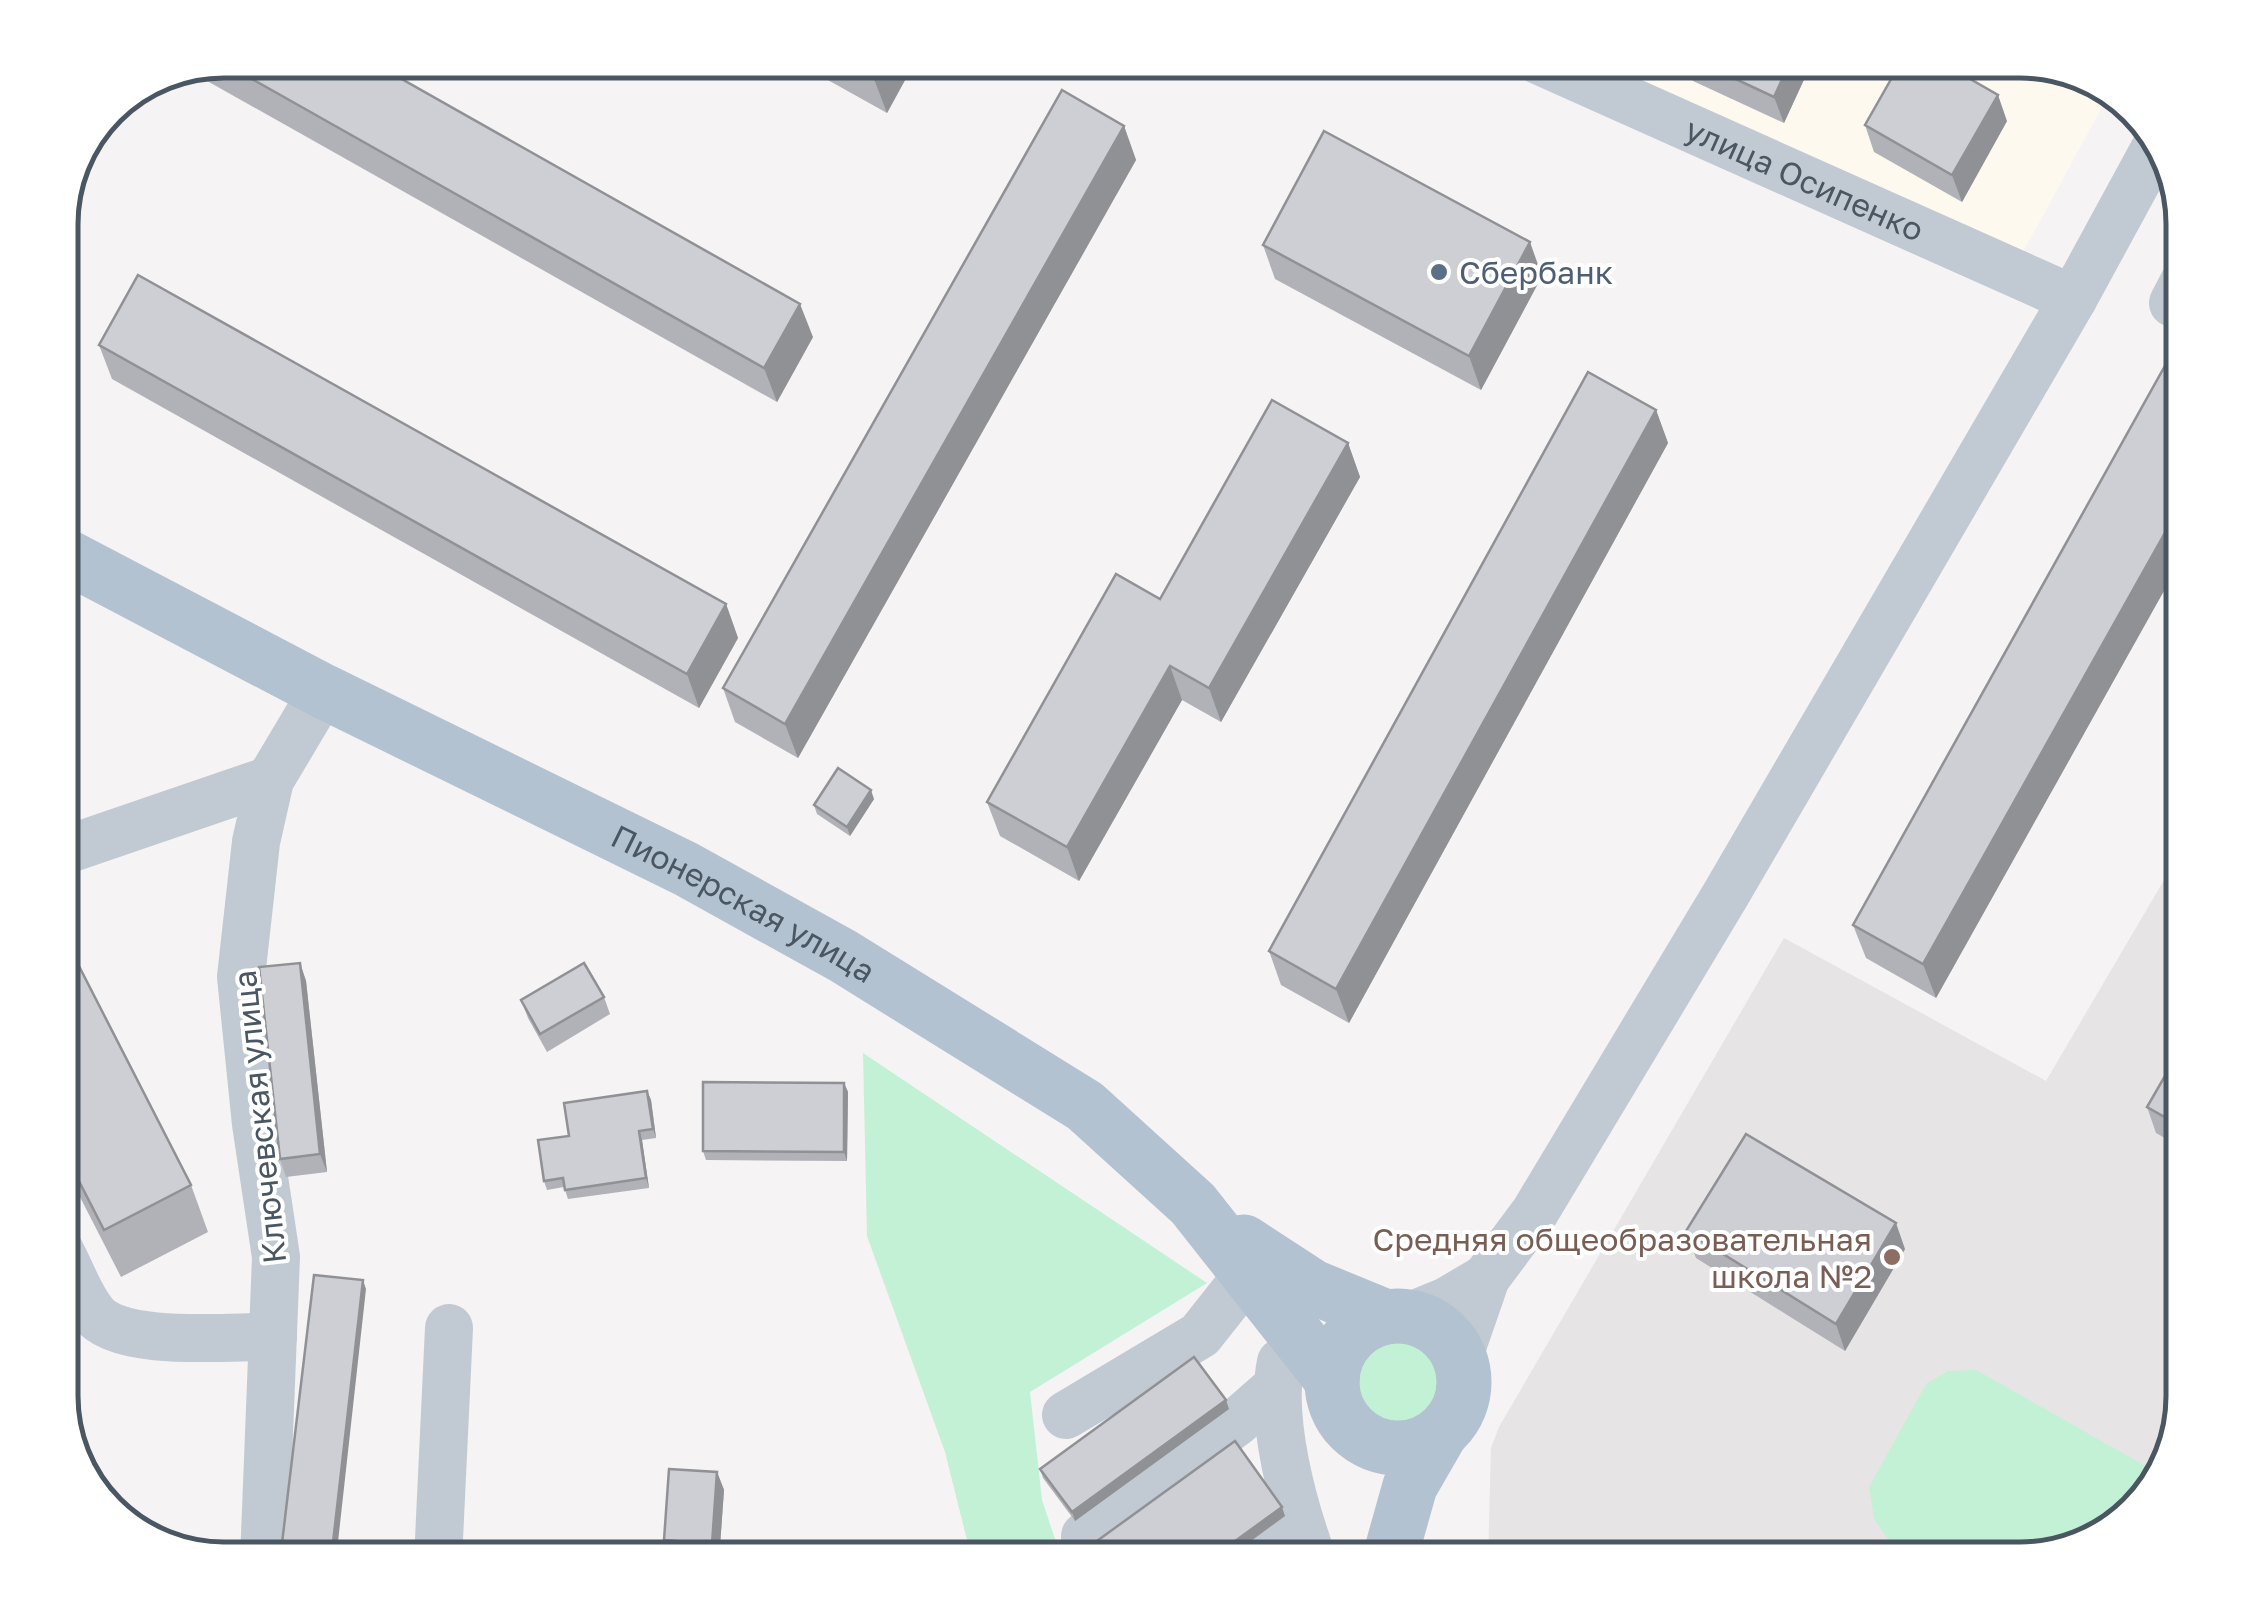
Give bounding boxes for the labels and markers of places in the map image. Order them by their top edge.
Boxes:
place label: Сбербанк [1459,253,1613,291]
marker: Сбербанк [1428,261,1450,283]
place label: Средняя общеобразовательная школа №2 [1372,1220,1872,1295]
marker: Средняя общеобразовательная школа №2 [1881,1246,1903,1268]

